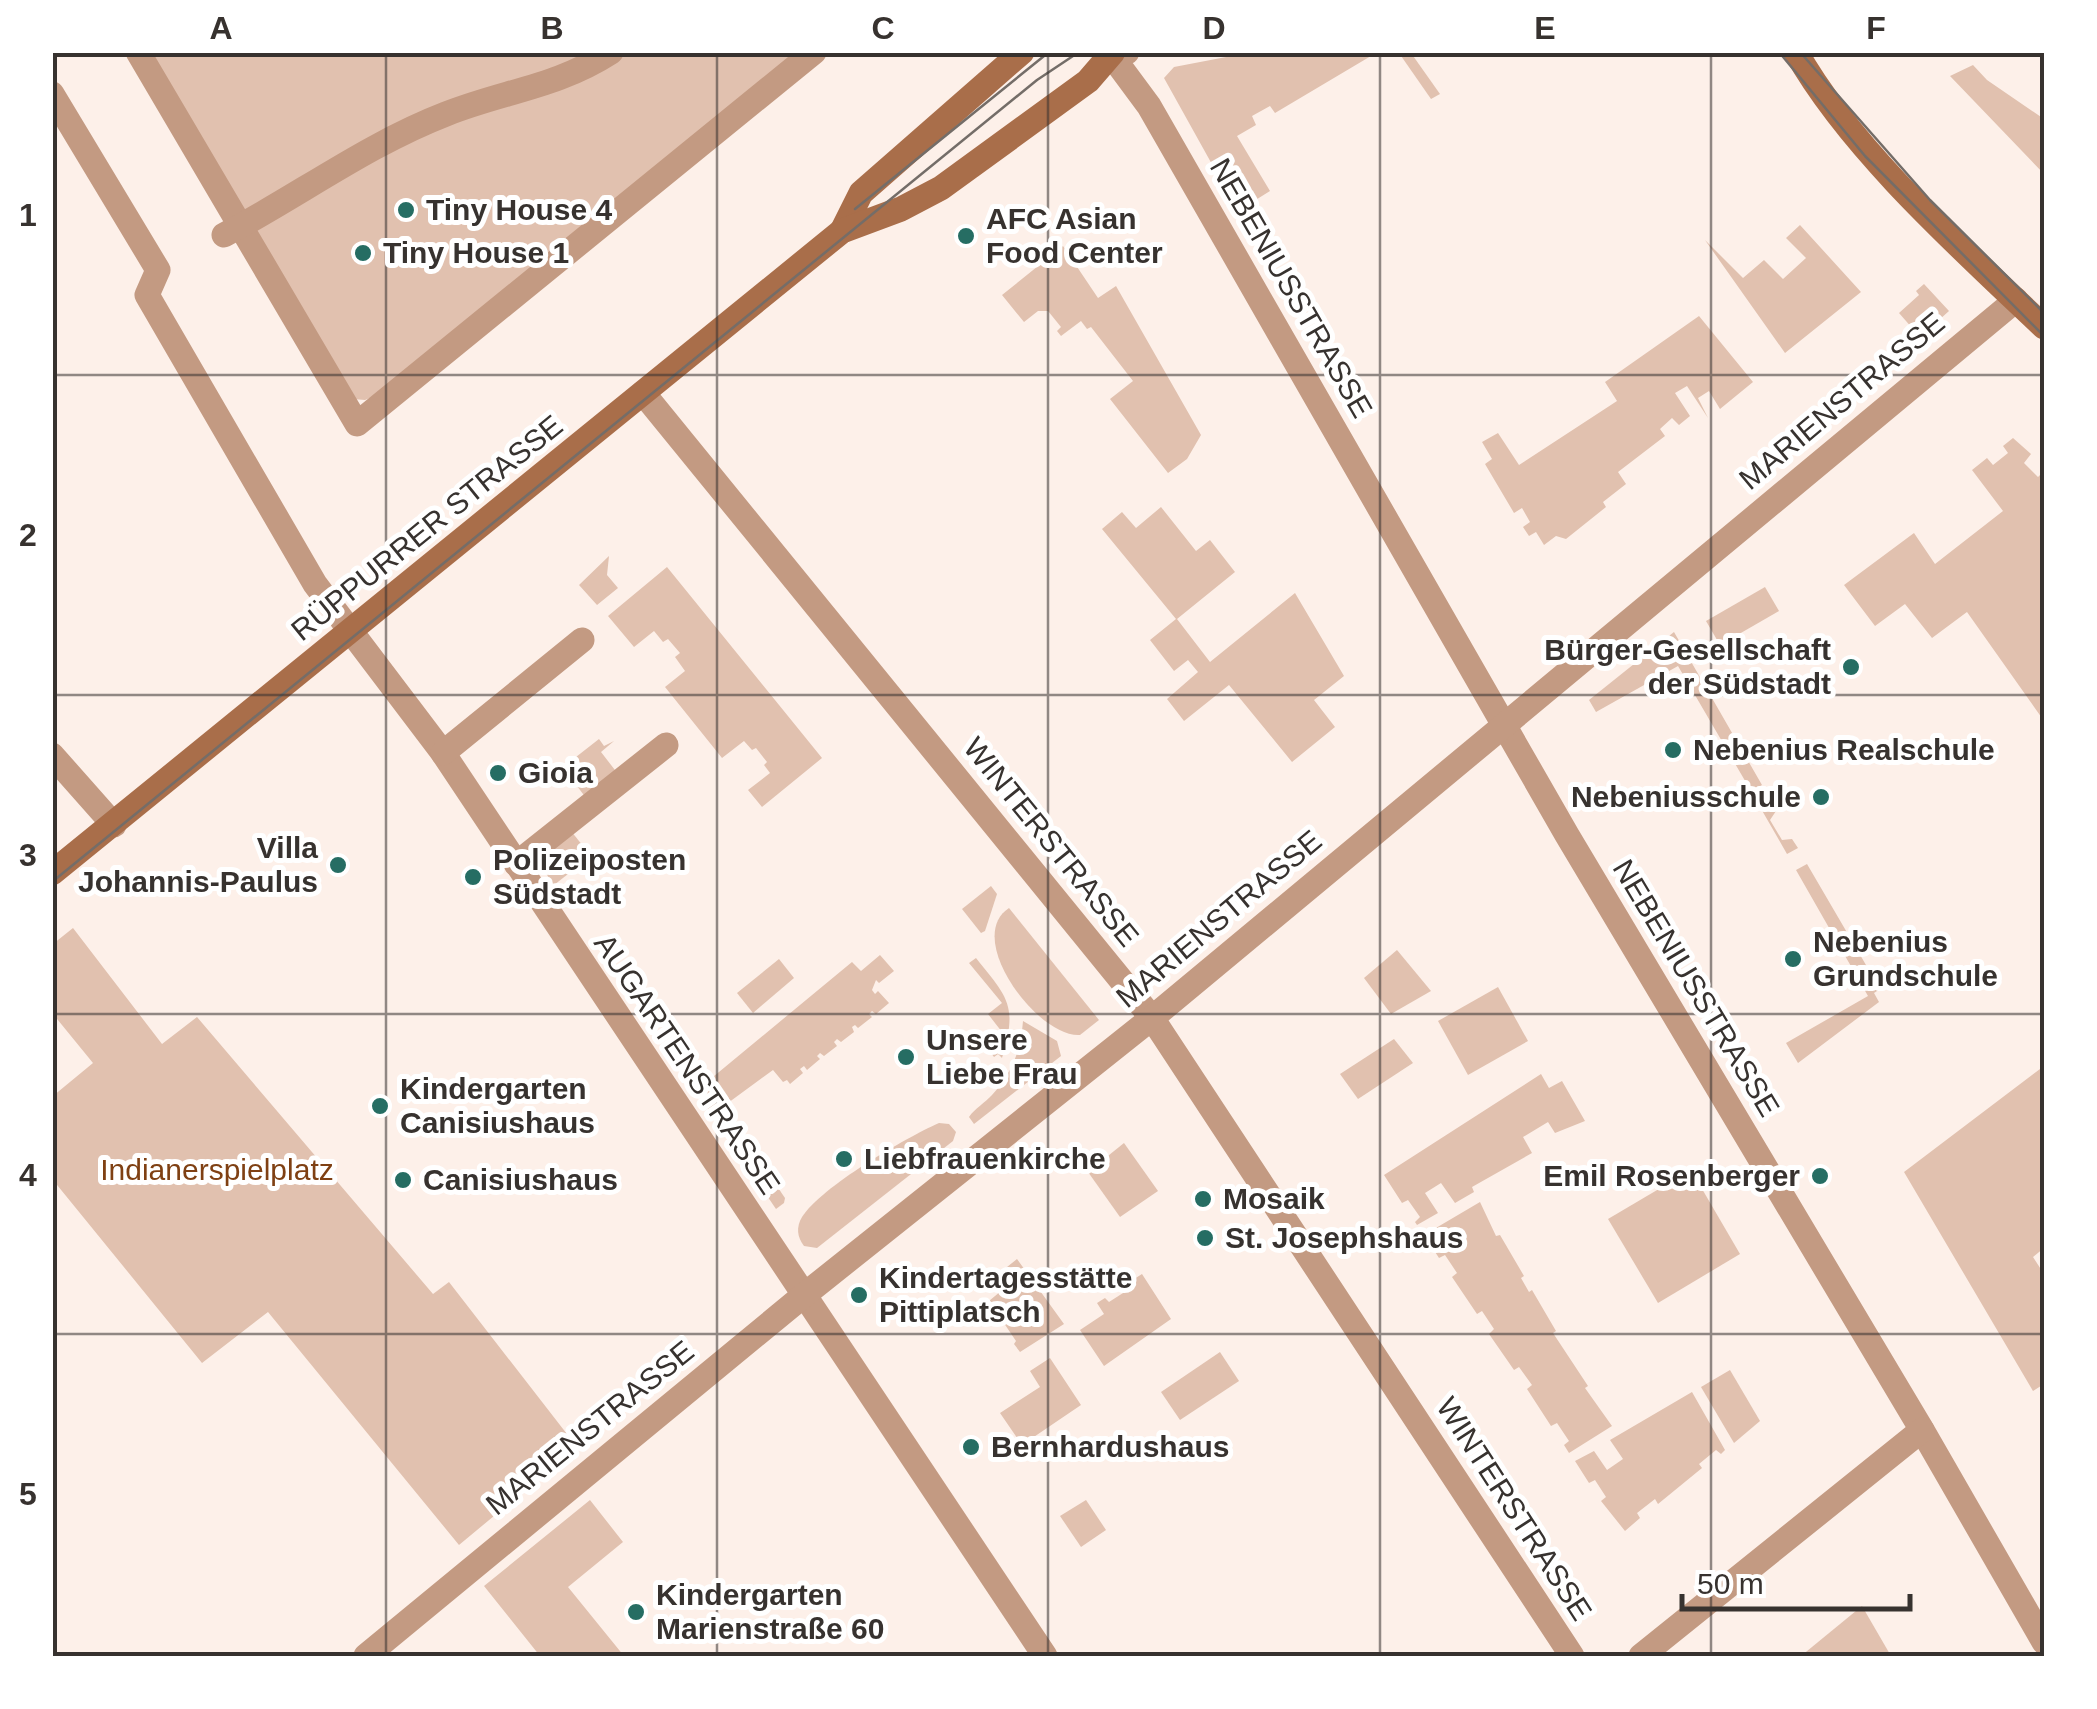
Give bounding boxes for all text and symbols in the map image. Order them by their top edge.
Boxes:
text: A [209,10,233,46]
text: B [540,10,564,46]
text: C [871,10,895,46]
text: D [1202,10,1226,46]
text: E [1534,10,1556,46]
text: F [1866,10,1886,46]
street label: NEBENIUSSTRASSE [1204,152,1379,423]
place label: Tiny House 4 [426,193,612,226]
text: 1 [19,197,37,233]
marker: Tiny House 4 [395,199,417,221]
place label: AFC Asian Food Center [986,202,1163,269]
marker: AFC Asian Food Center [955,225,977,247]
place label: Tiny House 1 [383,236,569,269]
marker: Tiny House 1 [352,242,374,264]
street label: MARIENSTRASSE [1733,305,1951,496]
street label: RÜPPURRER STRASSE [285,408,569,647]
text: 2 [19,517,37,553]
place label: Bürger-Gesellschaft der Südstadt [1544,633,1831,700]
marker: Bürger-Gesellschaft der Südstadt [1840,656,1862,678]
street label: WINTERSTRASSE [957,731,1146,952]
place label: Nebenius Realschule [1693,733,1995,766]
marker: Nebenius Realschule [1662,739,1684,761]
place label: Gioia [518,756,593,789]
marker: Gioia [487,762,509,784]
place label: Nebeniusschule [1571,780,1801,813]
marker: Nebeniusschule [1810,786,1832,808]
street label: MARIENSTRASSE [1110,823,1328,1014]
place label: Villa Johannis-Paulus [78,831,318,898]
text: 3 [19,837,37,873]
place label: Polizeiposten Südstadt [493,843,686,910]
street label: NEBENIUSSTRASSE [1607,853,1786,1122]
marker: Villa Johannis-Paulus [327,854,349,876]
marker: Polizeiposten Südstadt [462,866,484,888]
place label: Nebenius Grundschule [1813,925,1998,992]
street label: AUGARTENSTRASSE [588,928,787,1200]
marker: Nebenius Grundschule [1782,948,1804,970]
place label: Unsere Liebe Frau [926,1023,1078,1090]
marker: Unsere Liebe Frau [895,1046,917,1068]
place label: Kindergarten Canisiushaus [400,1072,595,1139]
marker: Kindergarten Canisiushaus [369,1095,391,1117]
place label: Liebfrauenkirche [864,1142,1106,1175]
marker: Liebfrauenkirche [833,1148,855,1170]
park label: Indianerspielplatz [100,1153,334,1186]
text: 4 [19,1157,37,1193]
place label: Emil Rosenberger [1543,1159,1800,1192]
place label: Canisiushaus [423,1163,618,1196]
marker: Emil Rosenberger [1809,1165,1831,1187]
marker: Canisiushaus [392,1169,414,1191]
place label: Mosaik [1223,1182,1325,1215]
marker: Mosaik [1192,1188,1214,1210]
place label: St. Josephshaus [1225,1221,1463,1254]
marker: St. Josephshaus [1194,1227,1216,1249]
place label: Kindertagesstätte Pittiplatsch [879,1261,1132,1328]
marker: Kindertagesstätte Pittiplatsch [848,1284,870,1306]
street label: MARIENSTRASSE [480,1334,700,1521]
street label: WINTERSTRASSE [1430,1391,1599,1626]
place label: Bernhardushaus [991,1430,1229,1463]
marker: Bernhardushaus [960,1436,982,1458]
text: 5 [19,1476,37,1512]
scale bar [1682,1549,1910,1611]
text: 50 m [1697,1567,1764,1600]
place label: Kindergarten Marienstraße 60 [656,1578,884,1645]
marker: Kindergarten Marienstraße 60 [625,1601,647,1623]

